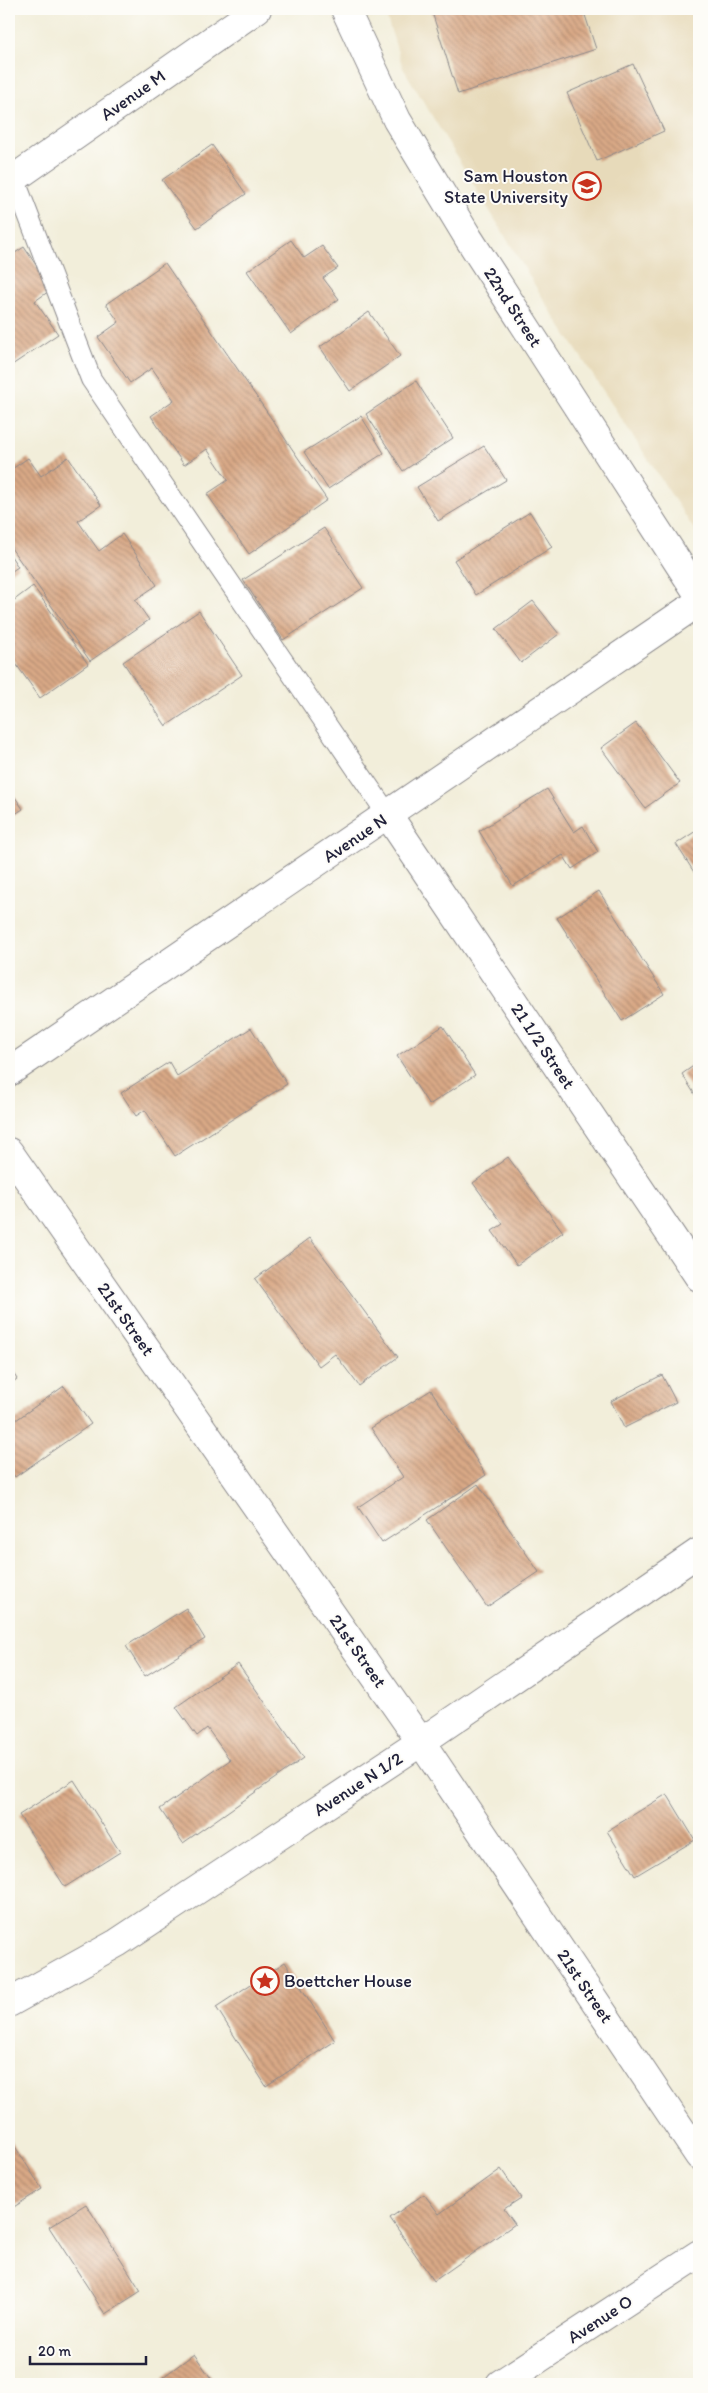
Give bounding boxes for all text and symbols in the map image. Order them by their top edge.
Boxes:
street label: Avenue M [96,65,170,125]
place label: Sam Houston State University [444,165,569,208]
school or university icon: Sam Houston State University [572,171,602,201]
street label: 22nd Street [479,263,547,351]
street label: Avenue N [319,809,391,867]
street label: 21 1/2 Street [506,999,580,1093]
street label: 21st Street [93,1278,159,1360]
street label: 21st Street [325,1610,391,1692]
street label: Avenue N 1/2 [309,1747,407,1821]
street label: 21st Street [552,1945,618,2027]
place icon: Boettcher House [250,1966,280,1996]
place label: Boettcher House [284,1970,412,1992]
street label: Avenue O [563,2290,637,2348]
scale bar [30,2333,146,2365]
text: 20 m [38,2342,72,2360]

